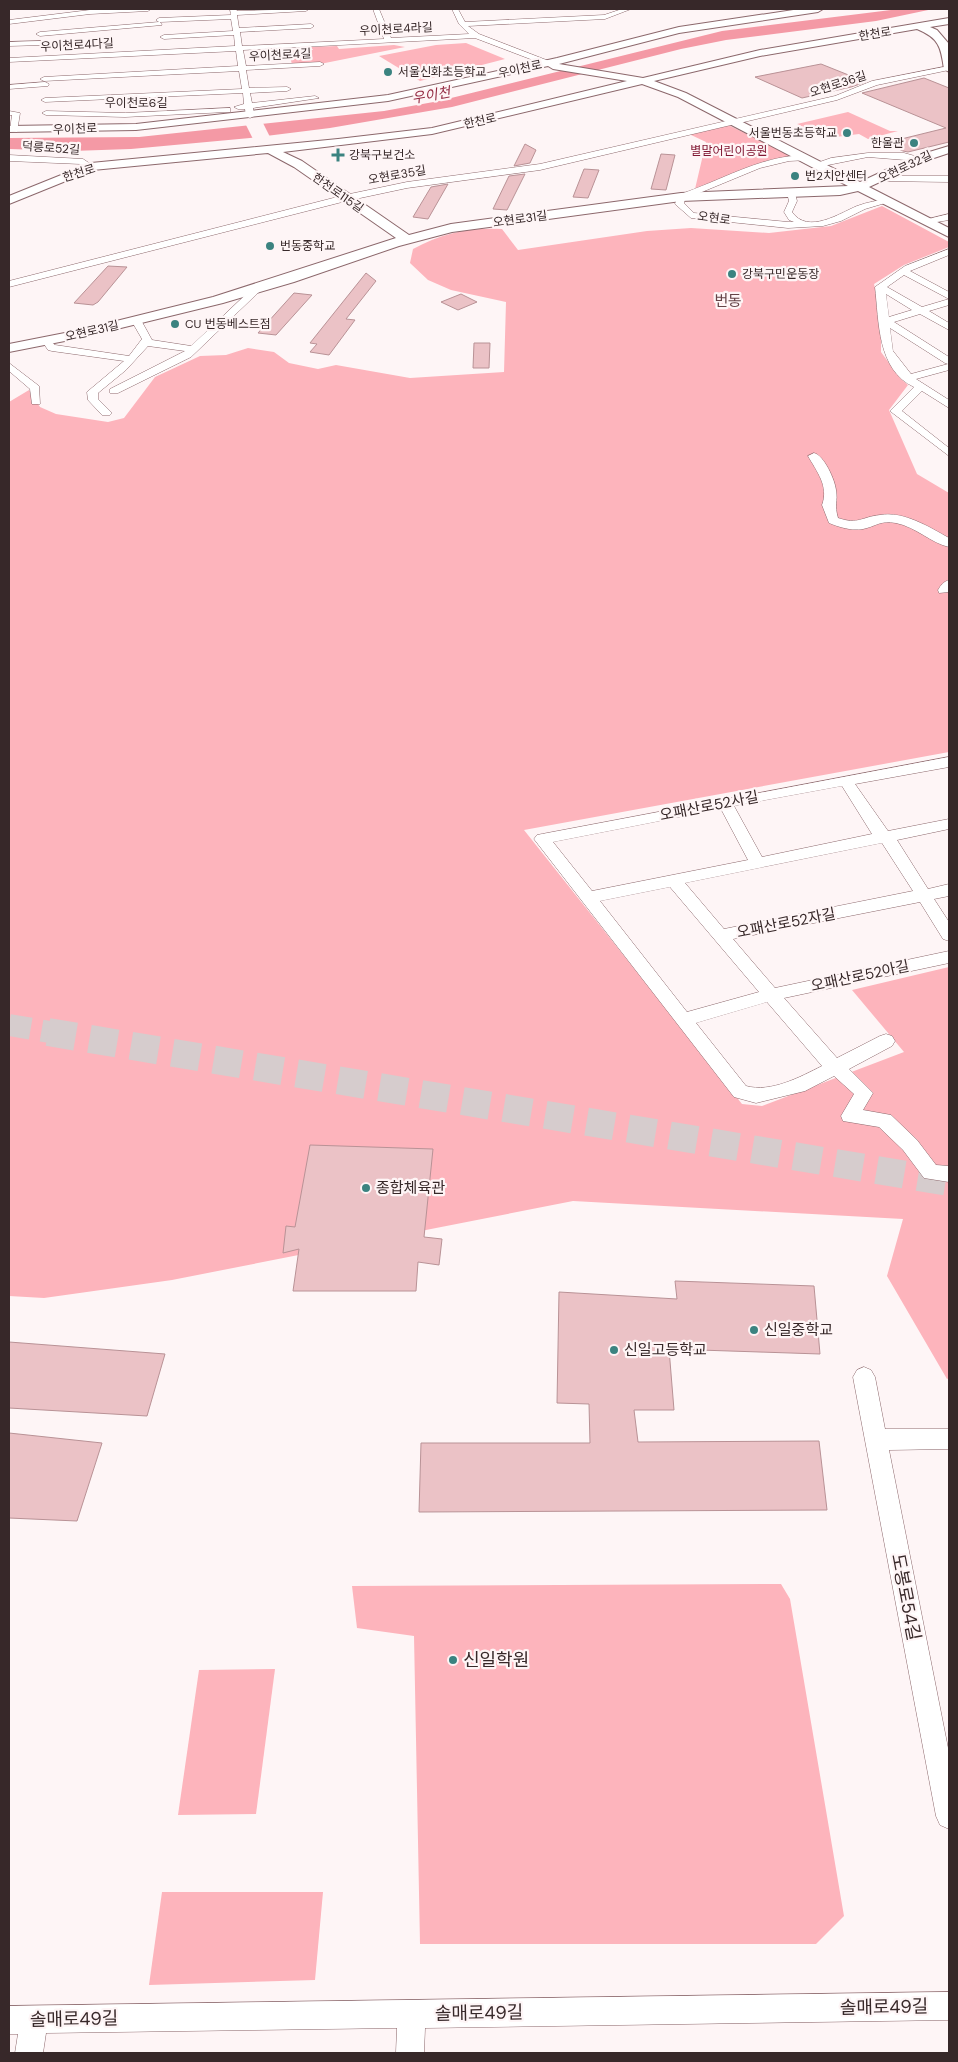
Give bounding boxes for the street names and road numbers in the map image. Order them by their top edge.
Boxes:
street label: 우이천로4라길 [359,19,433,39]
street label: 한천로 [857,24,893,44]
street label: 우이천로4다길 [40,35,114,55]
street label: 우이천로4길 [248,45,312,65]
street label: 우이천로 [497,57,543,81]
street label: 오현로36길 [808,67,868,101]
street label: 우이천로6길 [105,95,167,111]
street label: 한천로 [462,109,498,133]
street label: 우이천로 [53,120,97,138]
street label: 덕릉로52길 [21,138,81,158]
street label: 오현로32길 [875,147,935,187]
street label: 한천로 [61,161,97,185]
street label: 오현로35길 [367,162,427,188]
street label: 한천로115길 [309,170,367,216]
street label: 오현로31길 [492,207,548,231]
street label: 오현로 [696,208,732,228]
street label: 오현로31길 [64,317,120,345]
street label: 오패산로52사길 [658,787,760,825]
street label: 오패산로52자길 [735,904,837,942]
street label: 오패산로52아길 [809,956,911,996]
street label: 도봉로54길 [886,1551,926,1643]
street label: 솔매로49길 [840,1994,928,2020]
street label: 솔매로49길 [435,2000,523,2026]
street label: 솔매로49길 [30,2006,118,2032]

